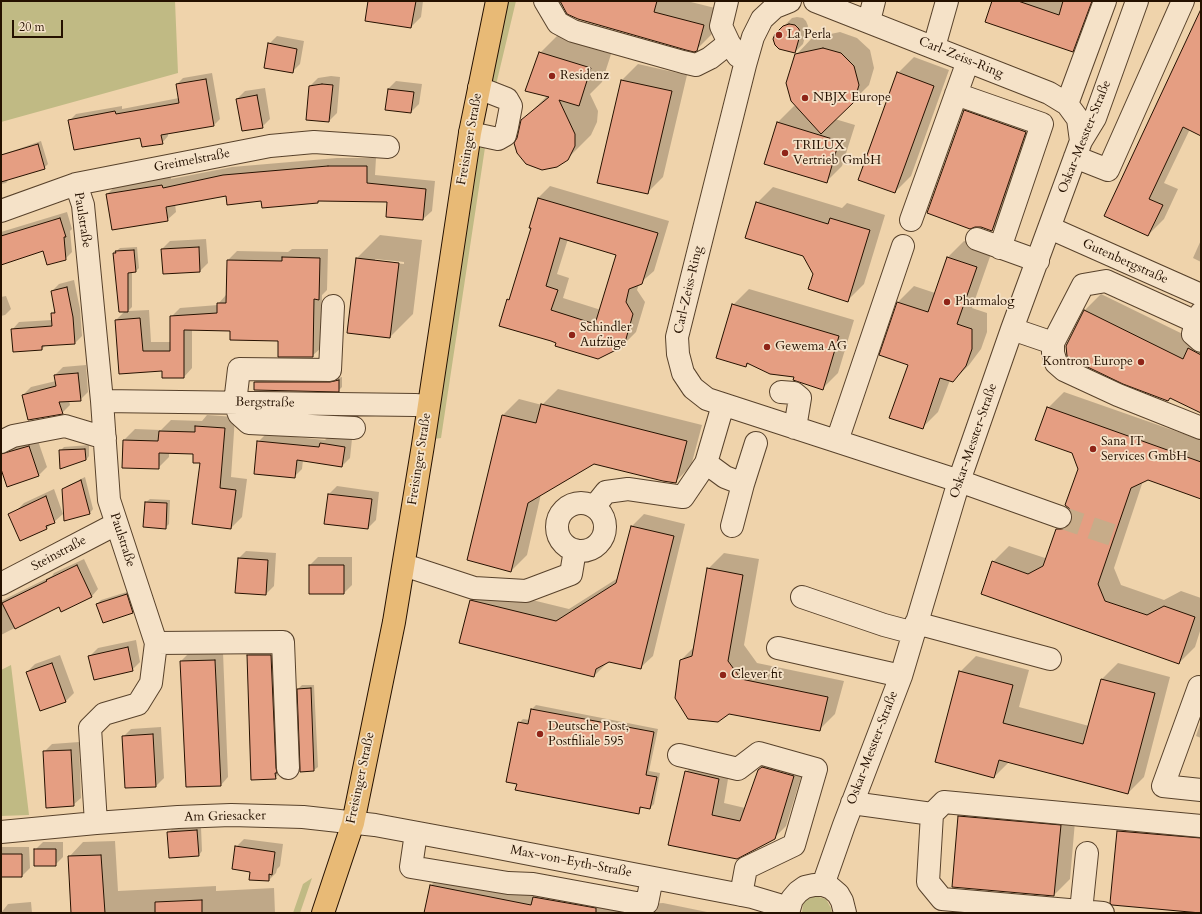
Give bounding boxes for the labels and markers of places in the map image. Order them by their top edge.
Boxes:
place label: La Perla [787,27,831,43]
marker: La Perla [774,30,784,40]
place label: Residenz [560,68,609,84]
marker: Residenz [547,71,557,81]
place label: NBJX Europe [813,90,891,106]
marker: NBJX Europe [800,93,810,103]
place label: TRILUX Vertrieb GmbH [793,138,881,169]
marker: TRILUX Vertrieb GmbH [780,148,790,158]
place label: Pharmalog [955,294,1014,310]
marker: Pharmalog [942,297,952,307]
place label: Schindler Aufzüge [580,320,631,351]
marker: Schindler Aufzüge [567,330,577,340]
place label: Gewema AG [775,339,847,355]
marker: Gewema AG [762,342,772,352]
place label: Kontron Europe [1042,354,1133,370]
marker: Kontron Europe [1136,357,1146,367]
place label: Sana IT Services GmbH [1101,434,1187,465]
marker: Sana IT Services GmbH [1088,444,1098,454]
place label: Clever fit [731,667,782,683]
marker: Clever fit [718,670,728,680]
place label: Deutsche Post, Postfiliale 595 [548,719,629,750]
marker: Deutsche Post, Postfiliale 595 [535,729,545,739]

